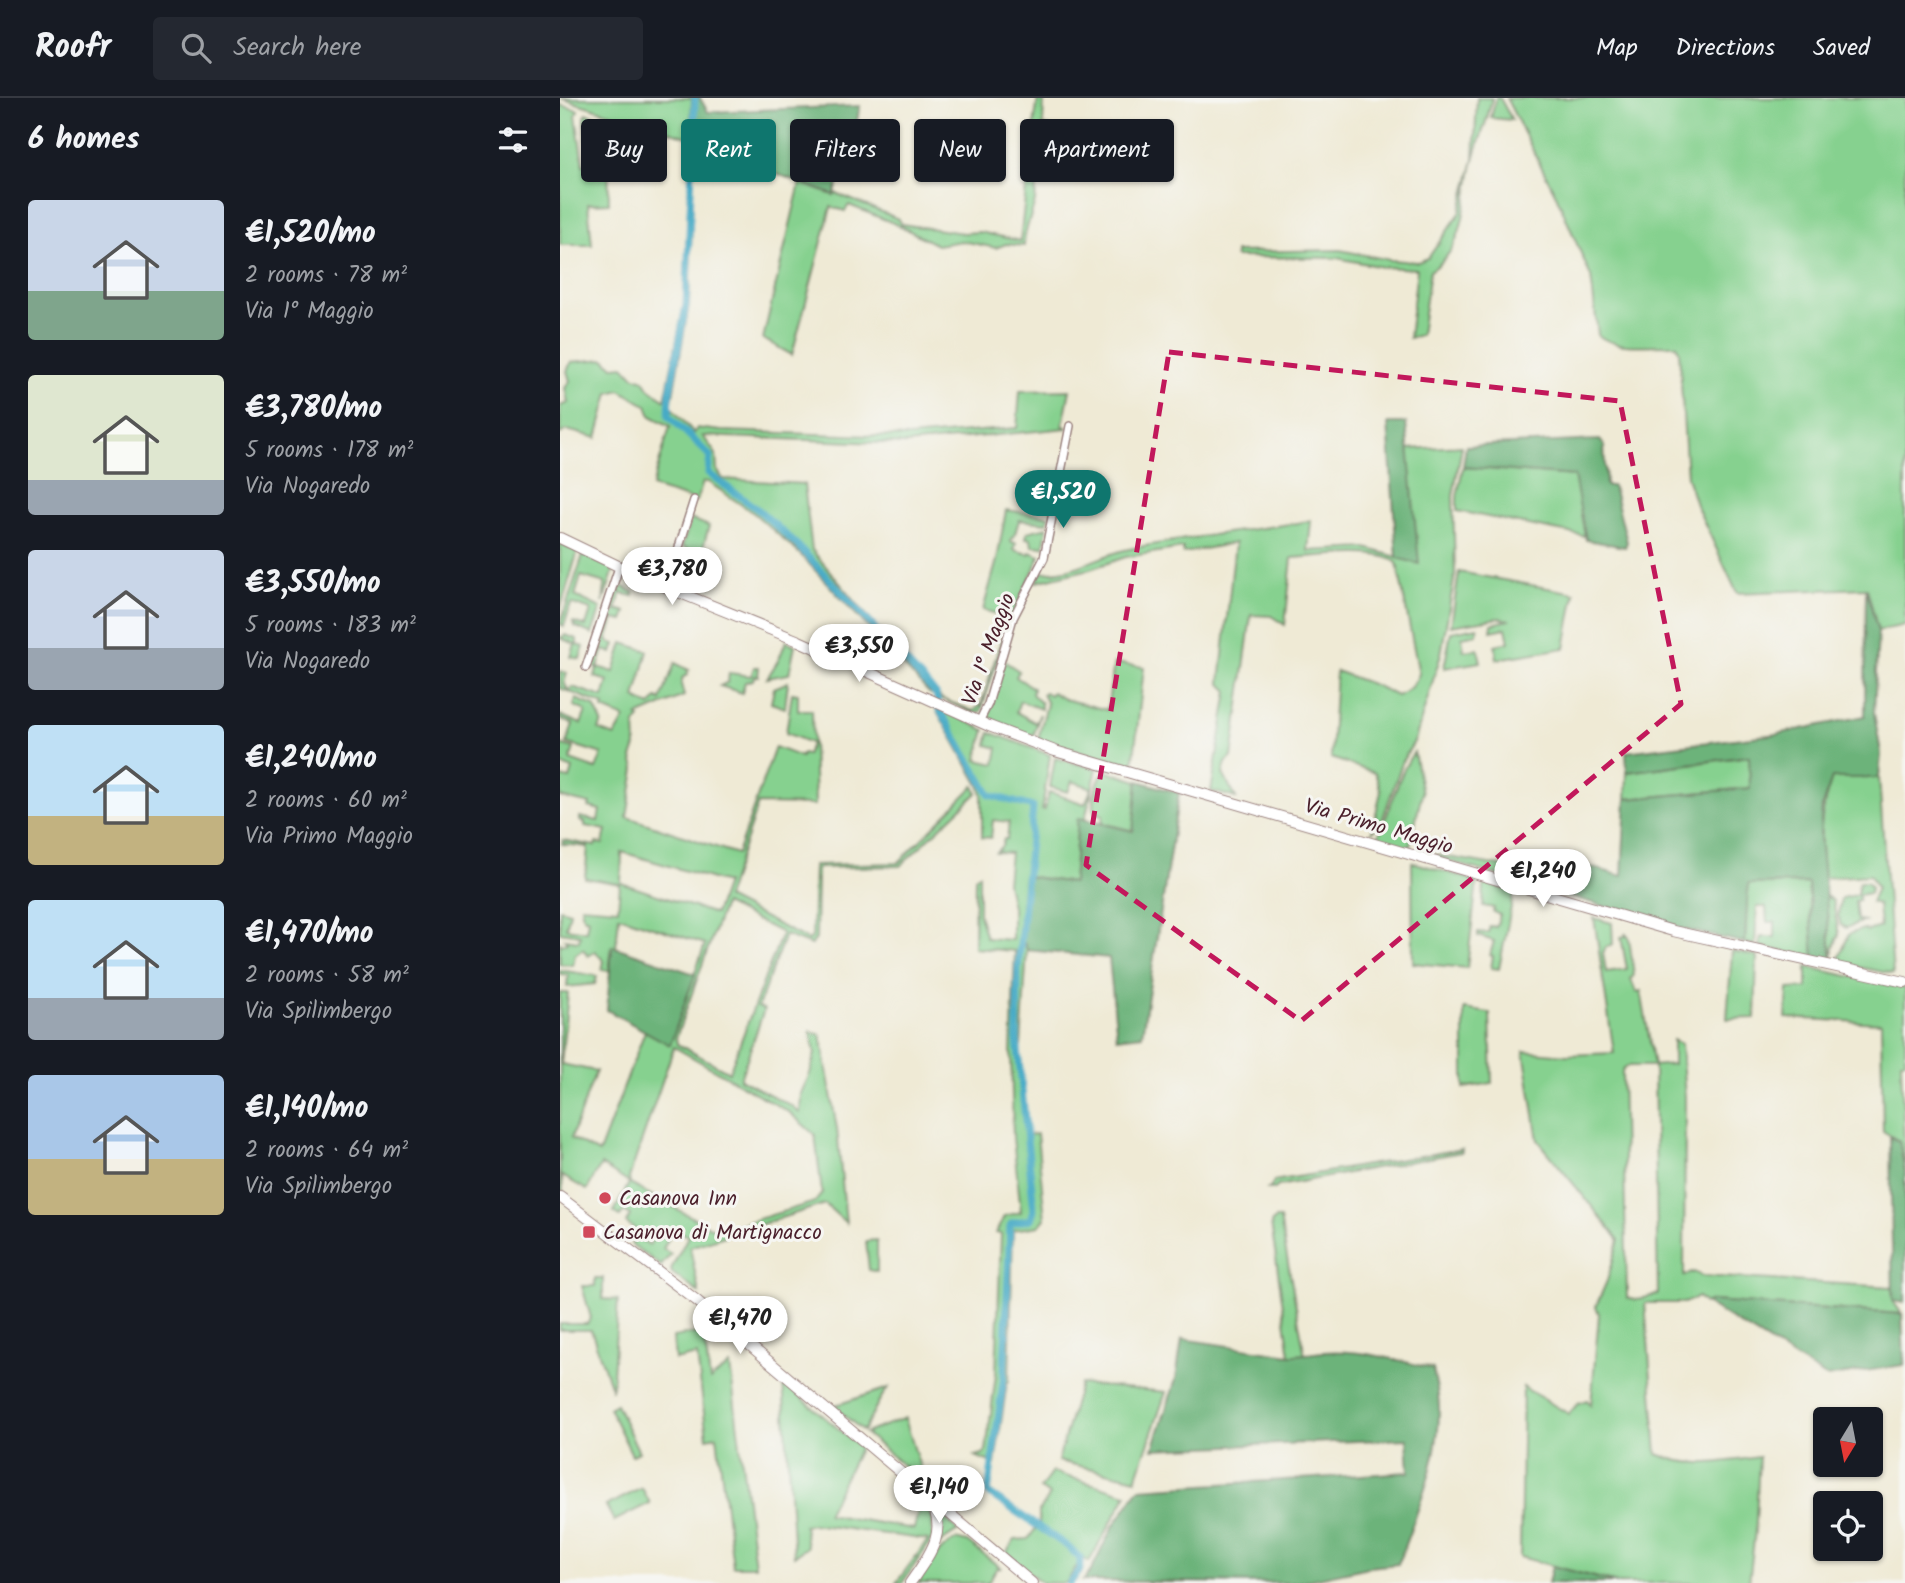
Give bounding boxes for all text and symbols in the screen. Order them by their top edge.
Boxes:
search box [153,17,643,80]
text: Roofr [35,22,111,75]
text: Search here [233,27,361,69]
icon: search [177,29,215,67]
text: Map [1596,29,1638,68]
text: Directions [1676,29,1775,68]
text: Saved [1813,29,1870,68]
text: 6 homes [28,116,140,164]
chip: Buy [581,119,667,182]
chip: Rent [681,119,776,182]
chip: Filters [790,119,900,182]
chip: New [914,119,1006,182]
chip: Apartment [1020,119,1174,182]
icon: filters [494,121,532,159]
text: €1,520/mo [245,210,376,258]
icon: home [84,228,168,312]
text: 2 rooms · 78 m² [245,258,407,294]
text: Via 1° Maggio [245,294,374,330]
text: €3,780/mo [245,385,382,433]
icon: home [84,403,168,487]
text: 5 rooms · 178 m² [245,433,413,469]
text: Via Nogaredo [245,469,370,505]
pin: €1,520 [1006,470,1120,530]
text: €1,520 [1031,475,1095,511]
pin: €3,780 [615,547,729,607]
text: €3,780 [637,552,707,588]
text: €3,550/mo [245,560,381,608]
icon: home [84,578,168,662]
street label: Via 1° Maggio [954,589,1025,710]
text: 5 rooms · 183 m² [245,608,416,644]
pin: €3,550 [802,624,916,684]
text: €3,550 [825,629,893,665]
text: Via Nogaredo [245,644,370,680]
text: €1,240/mo [245,735,377,783]
icon: home [84,753,168,837]
text: 2 rooms · 60 m² [245,783,407,819]
street label: Via Primo Maggio [1300,790,1457,864]
text: Via Primo Maggio [245,819,413,855]
pin: €1,240 [1486,850,1600,909]
text: €1,240 [1510,854,1576,890]
text: €1,470/mo [245,910,374,958]
icon: home [84,928,168,1012]
text: 2 rooms · 58 m² [245,958,409,994]
text: Via Spilimbergo [245,994,392,1030]
text: €1,140/mo [245,1085,368,1133]
icon: home [84,1103,168,1187]
text: 2 rooms · 64 m² [245,1133,408,1169]
text: Via Spilimbergo [245,1169,392,1205]
place label: Casanova Inn [619,1183,737,1216]
marker: Casanova Inn [597,1190,613,1206]
place label: Casanova di Martignacco [603,1217,822,1250]
marker: Casanova di Martignacco [581,1224,597,1240]
pin: €1,470 [683,1296,797,1356]
text: €1,470 [709,1301,771,1337]
north arrow [1813,1407,1883,1477]
map controls [1813,1407,1883,1561]
pin: €1,140 [882,1466,996,1525]
text: €1,140 [910,1470,968,1506]
button: locate [1813,1491,1883,1561]

